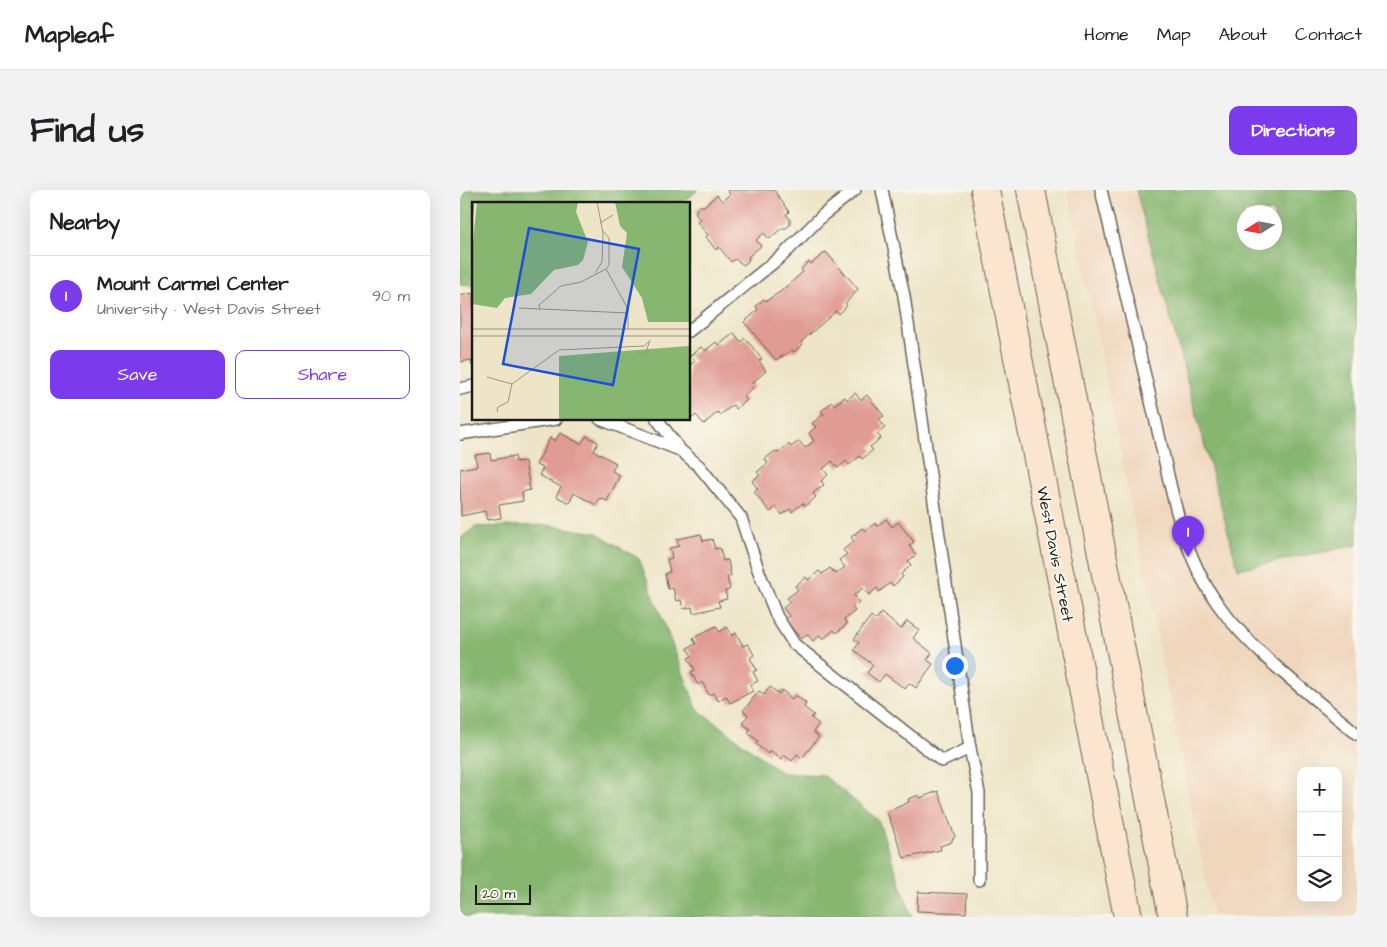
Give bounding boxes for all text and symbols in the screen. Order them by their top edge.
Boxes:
text: Mapleaf [25,18,114,52]
text: Home [1084,22,1129,47]
text: Map [1157,22,1191,47]
text: About [1219,22,1267,47]
text: Contact [1295,22,1362,47]
text: Find us [30,106,144,155]
button: Directions [1229,106,1357,155]
inset map [472,202,690,420]
north arrow [1237,205,1282,250]
text: Nearby [50,208,120,237]
text: Mount Carmel Center [97,271,289,298]
text: 1 [65,285,67,307]
text: 90 m [372,285,410,307]
text: University · West Davis Street [97,298,321,320]
button: Save [50,350,225,399]
button: Share [235,350,410,399]
street label: West Davis Street [1031,485,1079,624]
pin: 1 [1172,516,1204,557]
your location [942,653,968,679]
map controls [1297,767,1342,902]
button: + [1297,767,1342,812]
button: − [1297,812,1342,857]
button: layers [1297,857,1342,902]
scale bar [475,882,531,905]
text: 20 m [482,884,515,904]

